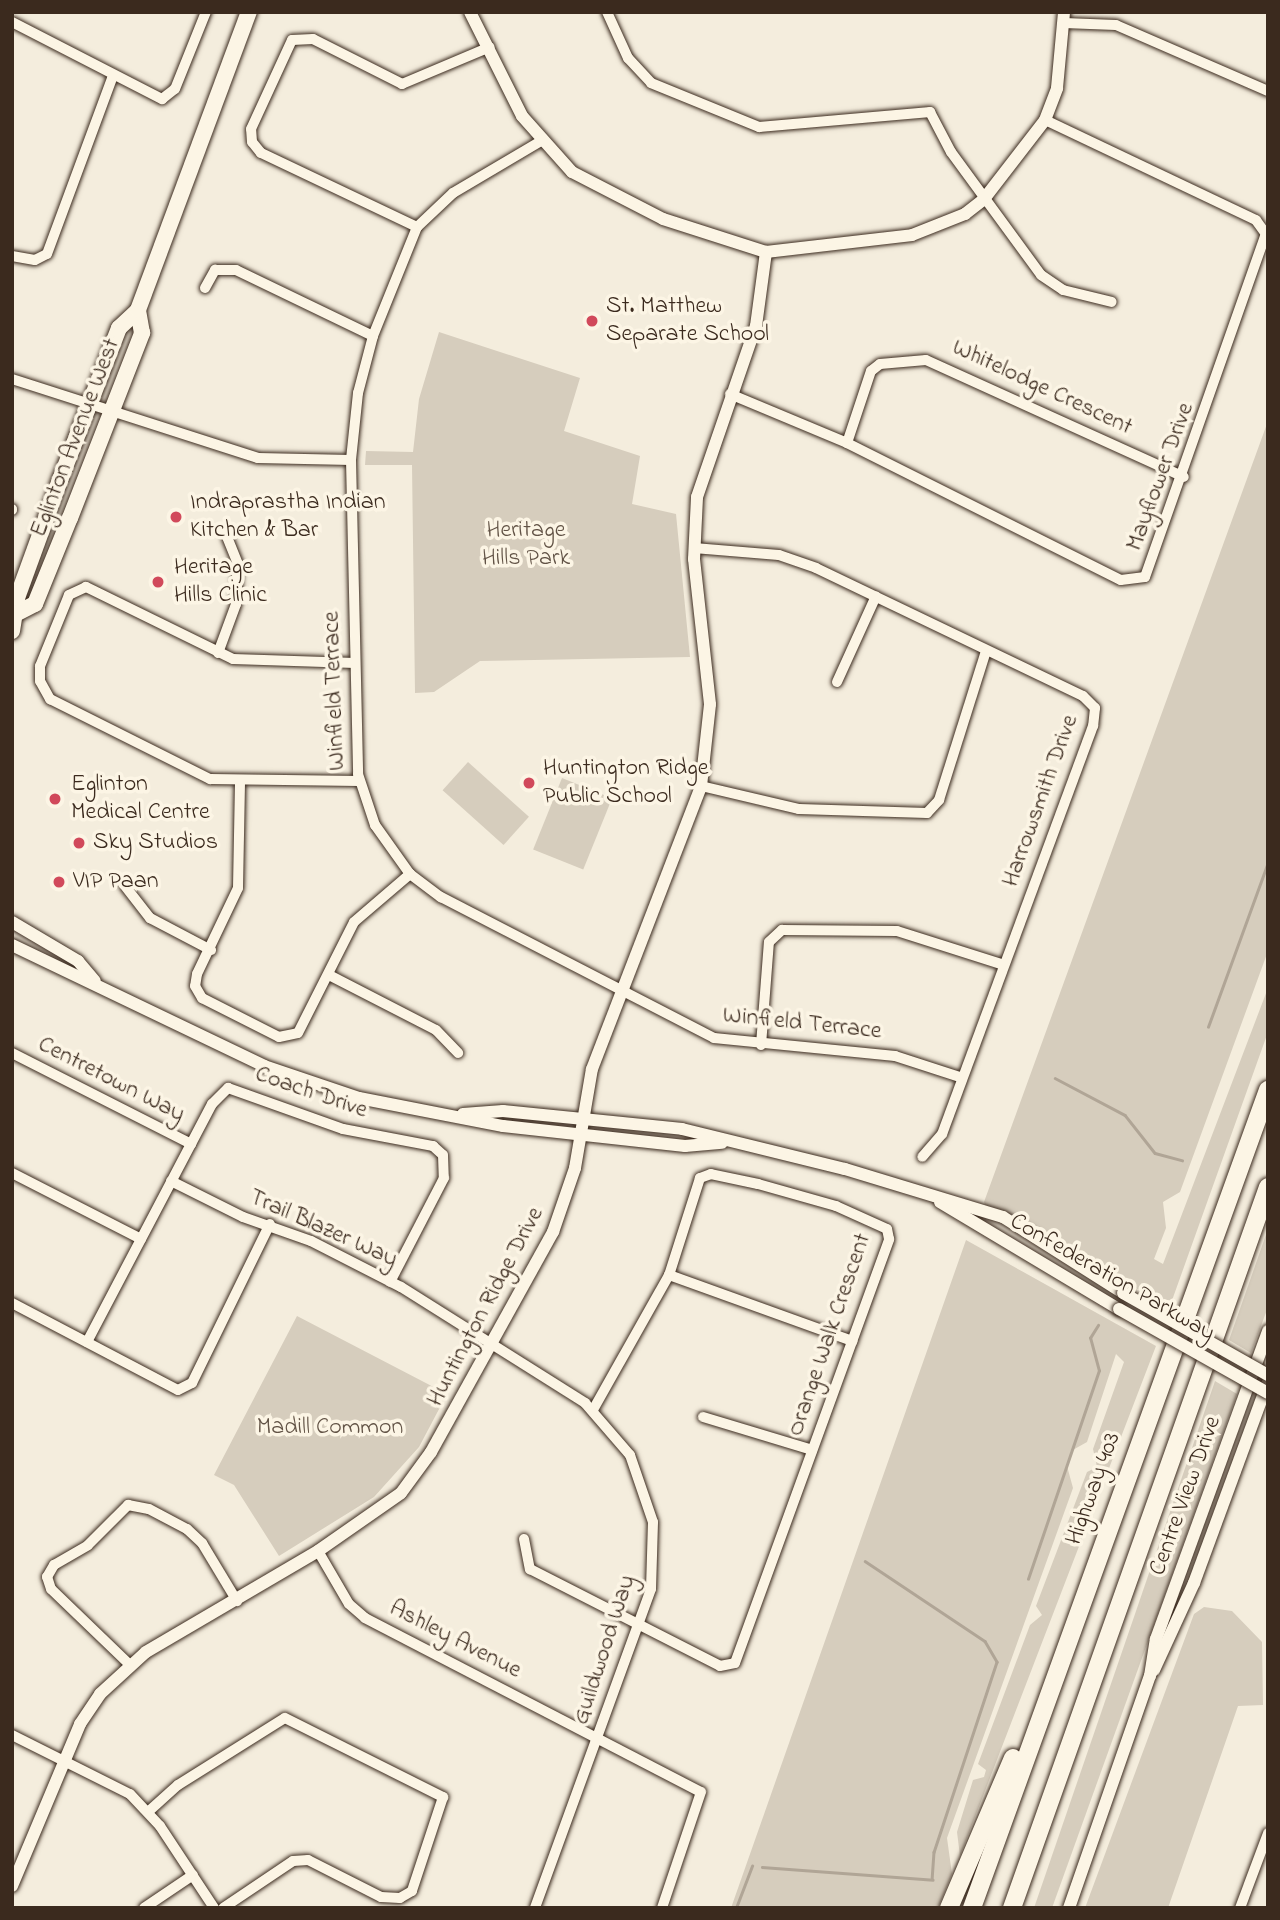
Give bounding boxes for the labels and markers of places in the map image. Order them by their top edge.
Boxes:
place label: St. Matthew Separate School [606,293,769,349]
marker: St. Matthew Separate School [584,313,600,329]
place label: Indraprastha Indian Kitchen & Bar [190,489,386,545]
marker: Indraprastha Indian Kitchen & Bar [168,509,184,525]
place label: Heritage Hills Clinic [174,554,267,610]
marker: Heritage Hills Clinic [148,572,168,592]
place label: Huntington Ridge Public School [543,755,708,811]
place label: Eglinton Medical Centre [71,771,210,827]
marker: Huntington Ridge Public School [521,775,537,791]
marker: Eglinton Medical Centre [45,789,65,809]
place label: Sky Studios [93,829,218,857]
marker: Sky Studios [71,835,87,851]
place label: VIP Paan [73,868,159,896]
marker: VIP Paan [51,874,67,890]

